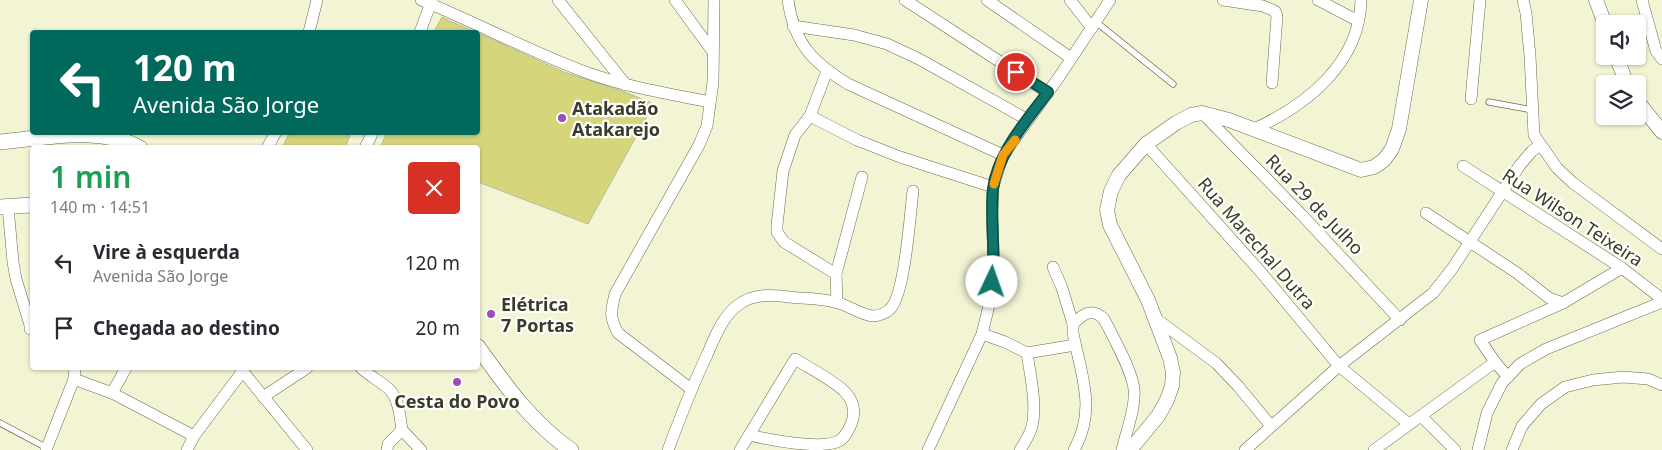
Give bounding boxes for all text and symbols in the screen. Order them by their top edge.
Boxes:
map controls [1596,15,1646,125]
button: sound [1596,15,1646,65]
text: 120 m [133,44,236,91]
icon: left [50,50,115,115]
pin [995,51,1037,93]
icon: arrive [1002,58,1030,86]
button: layers [1596,75,1646,125]
text: Avenida São Jorge [133,89,319,119]
place label: Atakadão Atakarejo [572,96,660,141]
marker: Atakadão Atakarejo [556,112,568,124]
street label: Rua 29 de Julho [1261,149,1369,259]
text: 1 min [50,156,131,197]
button: close [408,162,460,214]
street label: Rua Wilson Teixeira [1498,163,1648,271]
street label: Rua Marechal Dutra [1193,172,1321,314]
text: 140 m · 14:51 [50,196,150,218]
text: Vire à esquerda [93,239,240,265]
icon: left [50,249,78,277]
text: 120 m [405,250,460,276]
position arrow [965,255,1017,307]
text: Avenida São Jorge [93,265,228,287]
place label: Elétrica 7 Portas [501,292,574,337]
marker: Elétrica 7 Portas [485,308,497,320]
icon: arrive [50,314,78,342]
text: Chegada ao destino [93,315,280,341]
text: 20 m [416,315,460,341]
marker: Cesta do Povo [451,376,463,388]
place label: Cesta do Povo [394,389,520,413]

